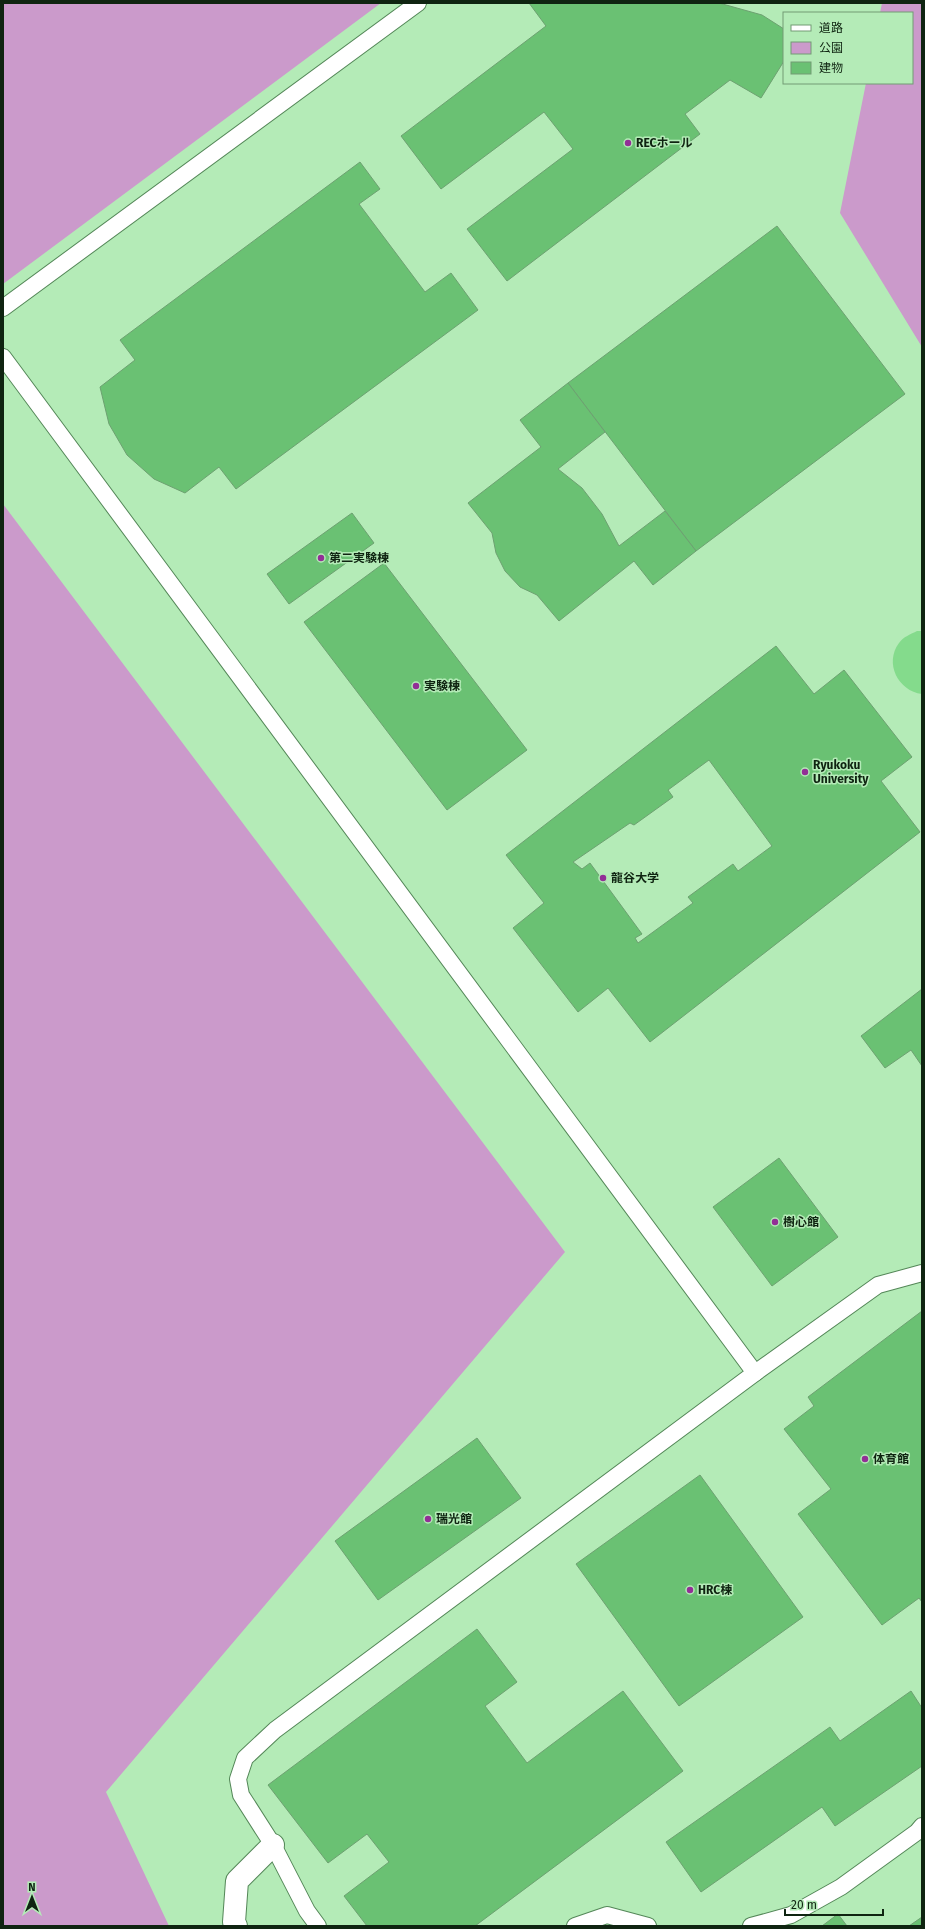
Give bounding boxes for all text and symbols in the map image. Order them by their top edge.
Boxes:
legend [783,12,913,84]
text: 道路 [819,21,843,35]
text: 公園 [819,41,843,55]
text: 建物 [819,61,843,75]
place label: RECホール [636,136,692,150]
marker: RECホール [623,138,633,148]
place label: 第二実験棟 [329,551,389,565]
marker: 第二実験棟 [316,553,326,563]
place label: 実験棟 [424,679,460,693]
marker: 実験棟 [411,681,421,691]
place label: Ryukoku University [813,758,869,786]
marker: Ryukoku University [800,767,810,777]
place label: 龍谷大学 [611,871,659,885]
marker: 龍谷大学 [598,873,608,883]
place label: 樹心館 [783,1215,819,1229]
marker: 樹心館 [770,1217,780,1227]
place label: 体育館 [873,1452,909,1466]
marker: 体育館 [860,1454,870,1464]
place label: 瑞光館 [436,1512,472,1526]
marker: 瑞光館 [423,1514,433,1524]
place label: HRC棟 [698,1583,732,1597]
marker: HRC棟 [685,1585,695,1595]
north arrow [12,1877,52,1917]
text: N [28,1881,36,1894]
scale bar [785,1891,883,1917]
text: 20 m [791,1898,817,1912]

